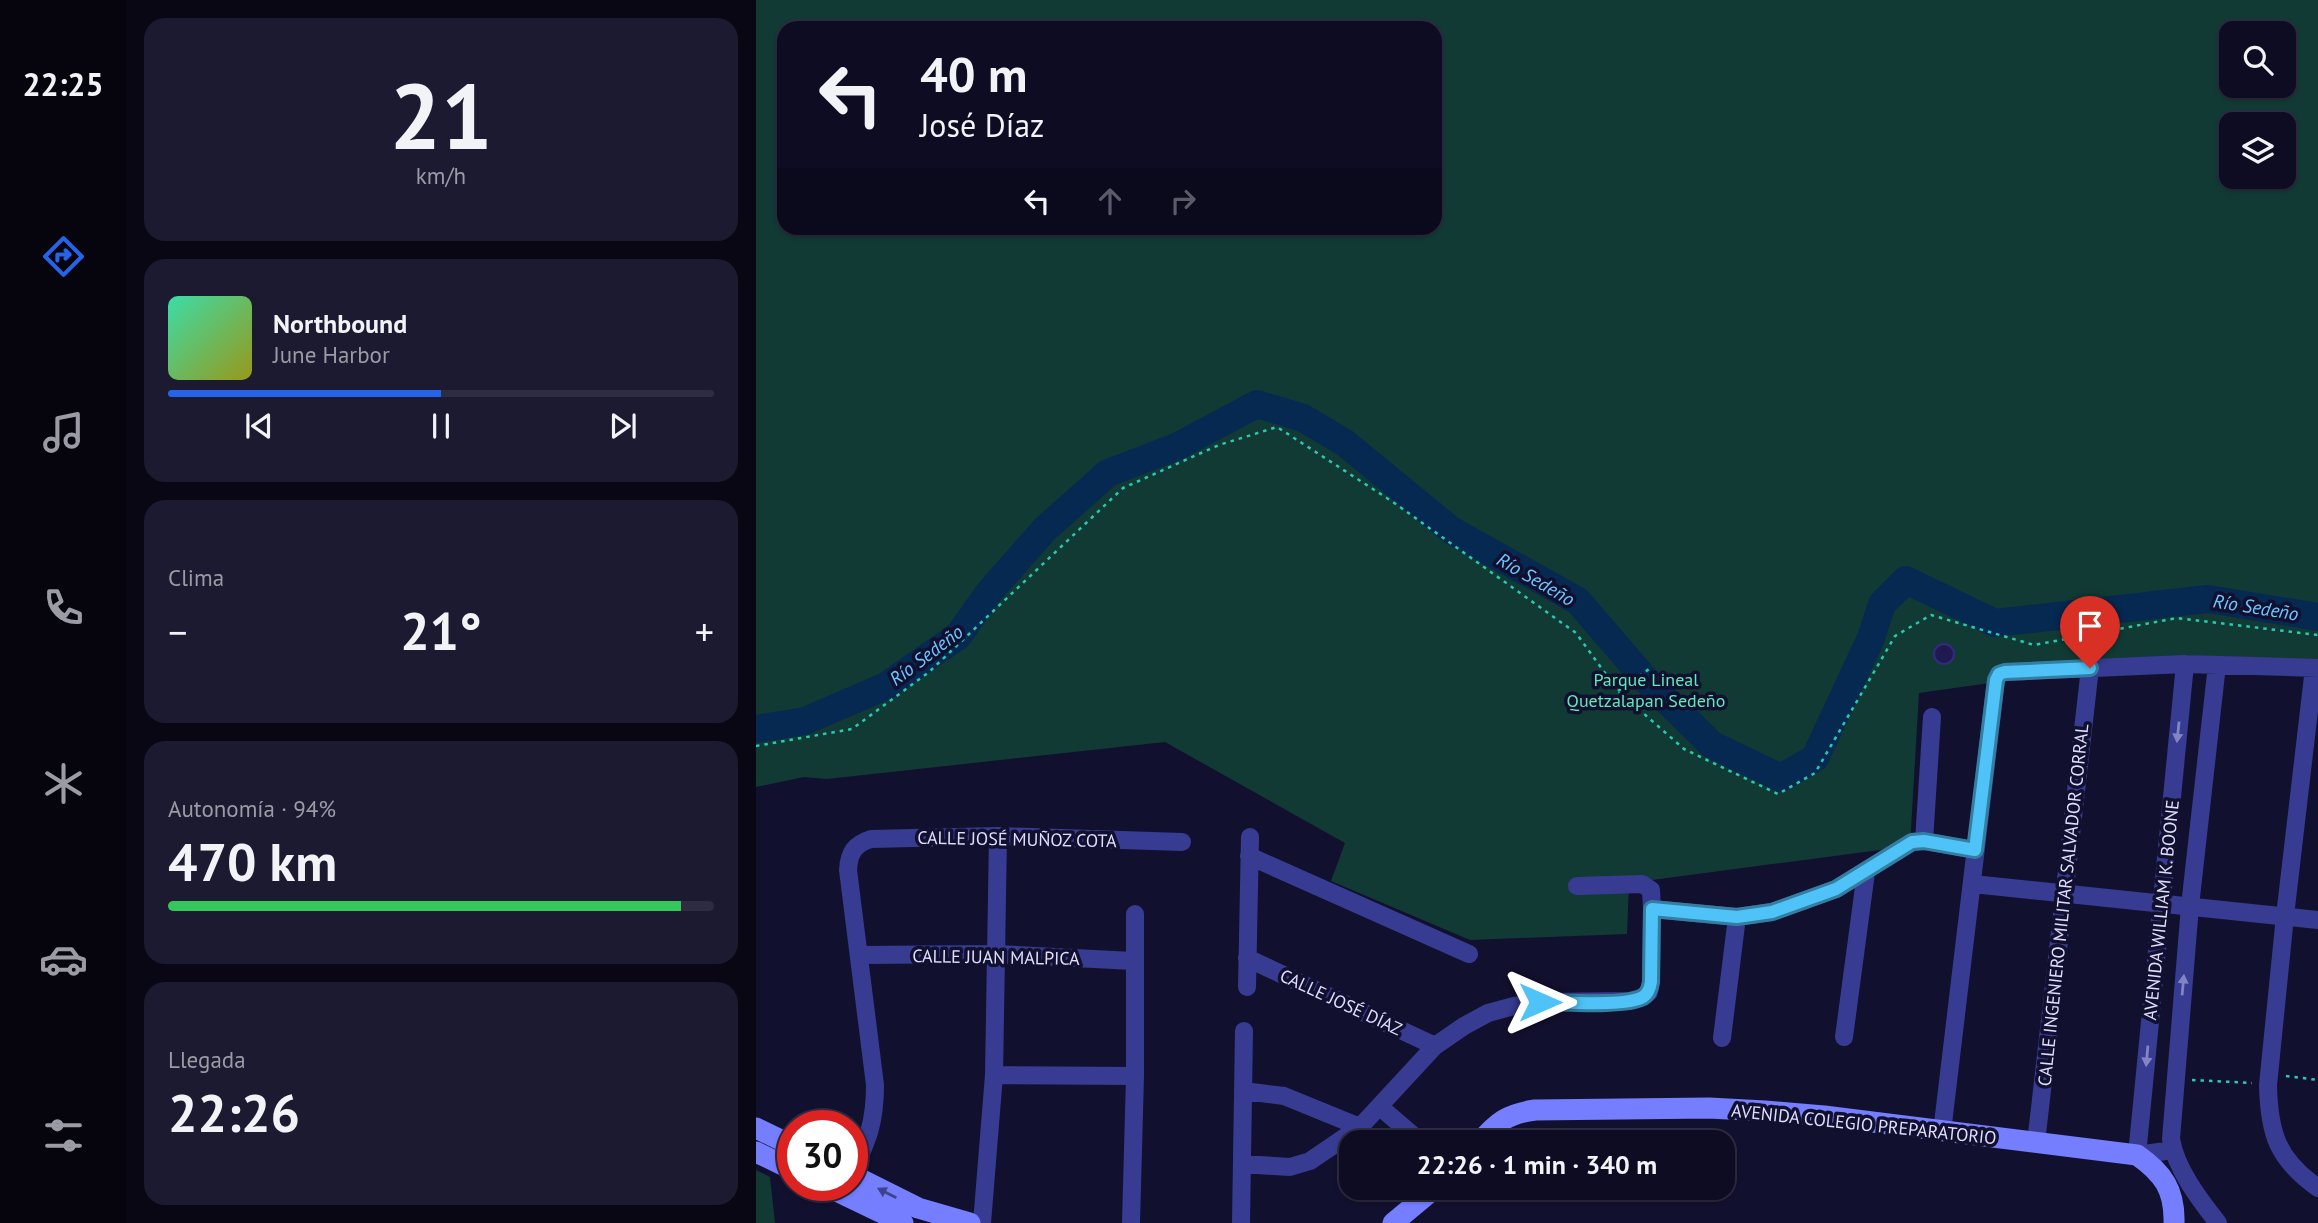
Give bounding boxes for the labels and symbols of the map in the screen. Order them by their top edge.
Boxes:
water label: Río Sedeño [1493,547,1579,611]
water label: Río Sedeño [2212,588,2300,626]
pin [2060,596,2120,668]
water label: Río Sedeño [884,619,968,691]
park label: Parque Lineal Quetzalapan Sedeño [1567,668,1725,712]
one-way arrow [2172,721,2183,743]
street label: CALLE INGENIERO MILITAR SALVADOR CORRAL [2033,723,2093,1087]
street label: AVENIDA WILLIAM K. BOONE [2138,799,2184,1021]
street label: CALLE JOSÉ MUÑOZ COTA [917,826,1117,852]
street label: CALLE JUAN MALPICA [912,944,1080,970]
street label: CALLE JOSÉ DÍAZ [1276,964,1406,1040]
position arrow [1503,965,1577,1039]
one-way arrow [2178,973,2189,995]
one-way arrow [2141,1045,2152,1067]
street label: AVENIDA COLEGIO PREPARATORIO [1730,1099,1998,1149]
speed limit sign: 30 [777,1110,868,1201]
one-way arrow [877,1188,897,1199]

